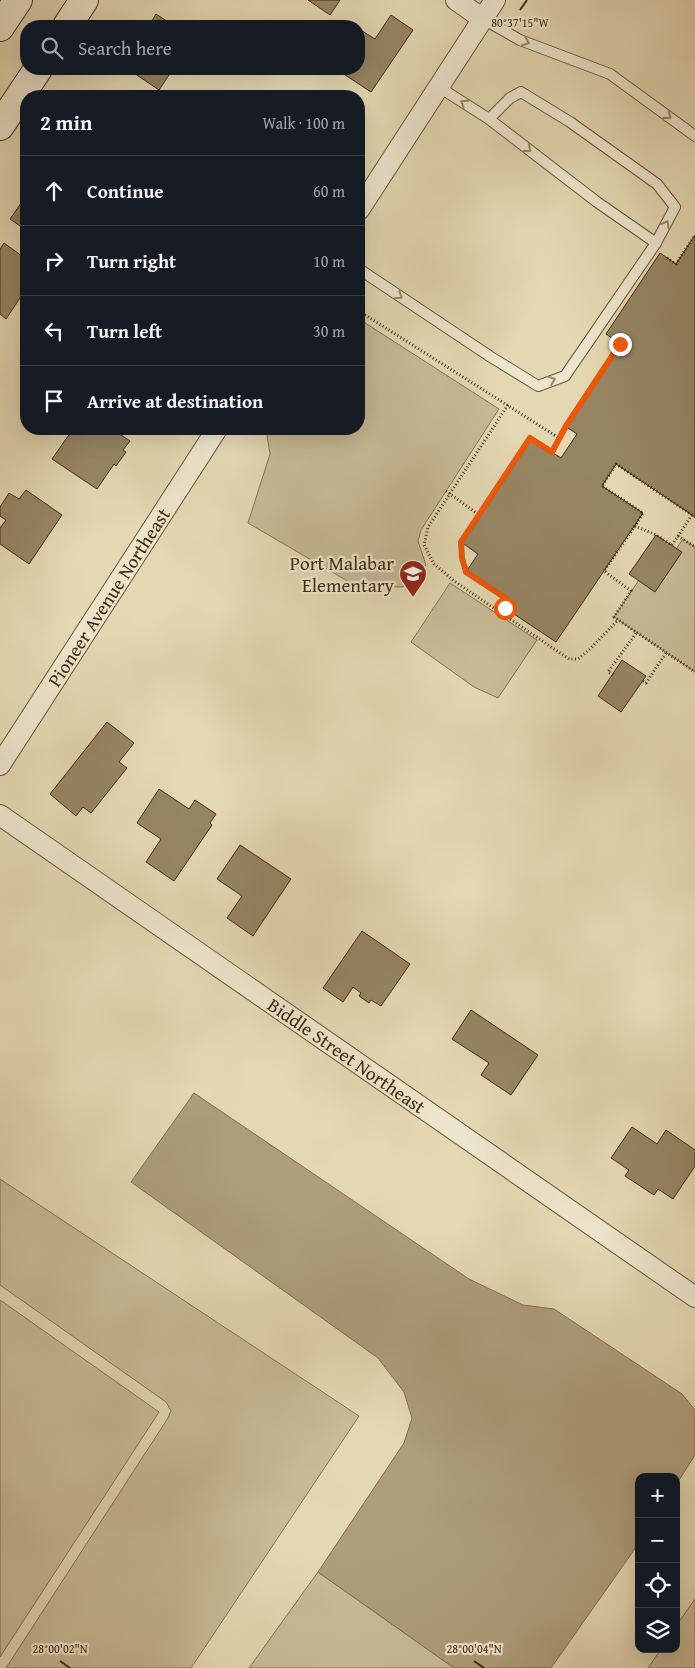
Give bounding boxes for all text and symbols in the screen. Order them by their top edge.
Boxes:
text: 80°37'15"W [491,14,550,31]
search box [20,20,365,75]
icon: search [38,34,66,62]
text: Search here [78,34,172,62]
one-way arrow [521,36,529,46]
one-way arrow [460,100,470,109]
text: 2 min [40,107,92,138]
text: Walk · 100 m [262,111,345,135]
one-way arrow [662,111,671,119]
one-way arrow [522,143,532,152]
icon: ahead [40,177,68,205]
text: Continue [87,177,164,205]
text: 60 m [313,179,345,203]
one-way arrow [660,220,670,229]
icon: right [40,247,68,275]
text: Turn right [87,247,176,275]
text: 10 m [313,249,345,273]
one-way arrow [394,290,403,299]
icon: left [40,317,68,345]
text: Turn left [87,317,162,345]
text: 30 m [313,319,345,343]
route end [609,333,632,356]
one-way arrow [547,376,556,387]
icon: arrive [40,387,68,415]
text: Arrive at destination [87,387,263,415]
street label: Pioneer Avenue Northeast [40,502,177,692]
place label: Port Malabar Elementary [290,549,395,599]
school or university icon: Port Malabar Elementary [398,559,428,598]
route start [494,597,517,620]
street label: Biddle Street Northeast [262,991,432,1120]
map controls [635,1473,680,1653]
button: + [635,1473,680,1518]
button: − [635,1518,680,1563]
button: locate [635,1563,680,1608]
button: layers [635,1608,680,1653]
text: 28°00'02"N [32,1640,88,1657]
text: 28°00'04"N [446,1640,502,1657]

